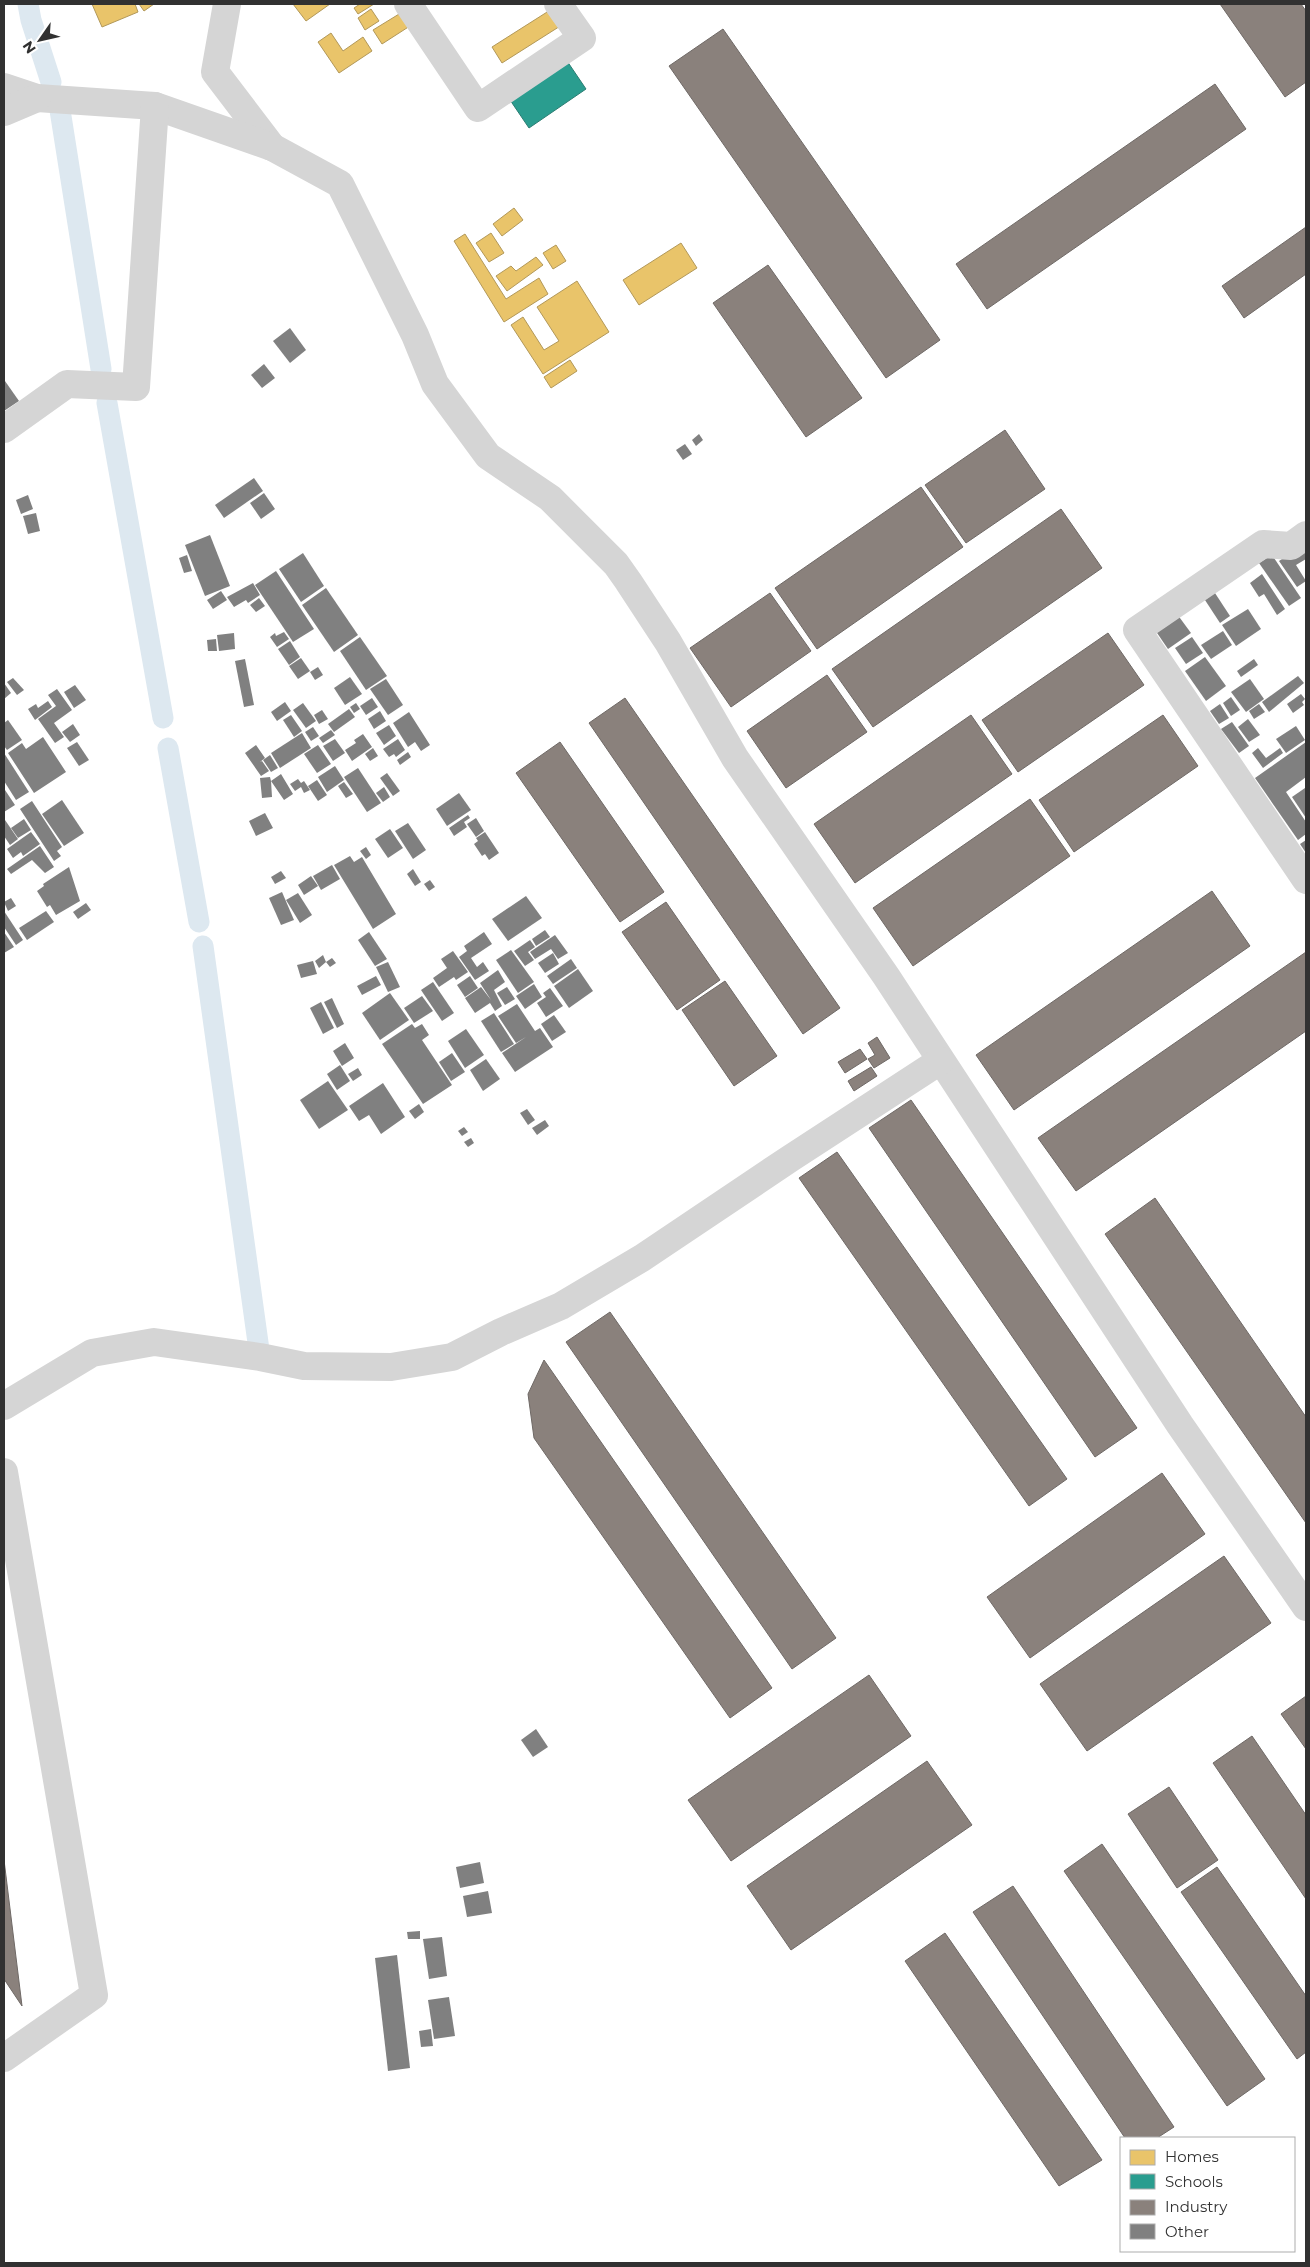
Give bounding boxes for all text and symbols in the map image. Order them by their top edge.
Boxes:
north arrow [15,15,65,65]
text: N [19,38,40,57]
legend [1120,2137,1295,2252]
text: Homes [1165,2147,1219,2166]
text: Schools [1165,2172,1223,2191]
text: Industry [1165,2197,1228,2216]
text: Other [1165,2222,1209,2241]

